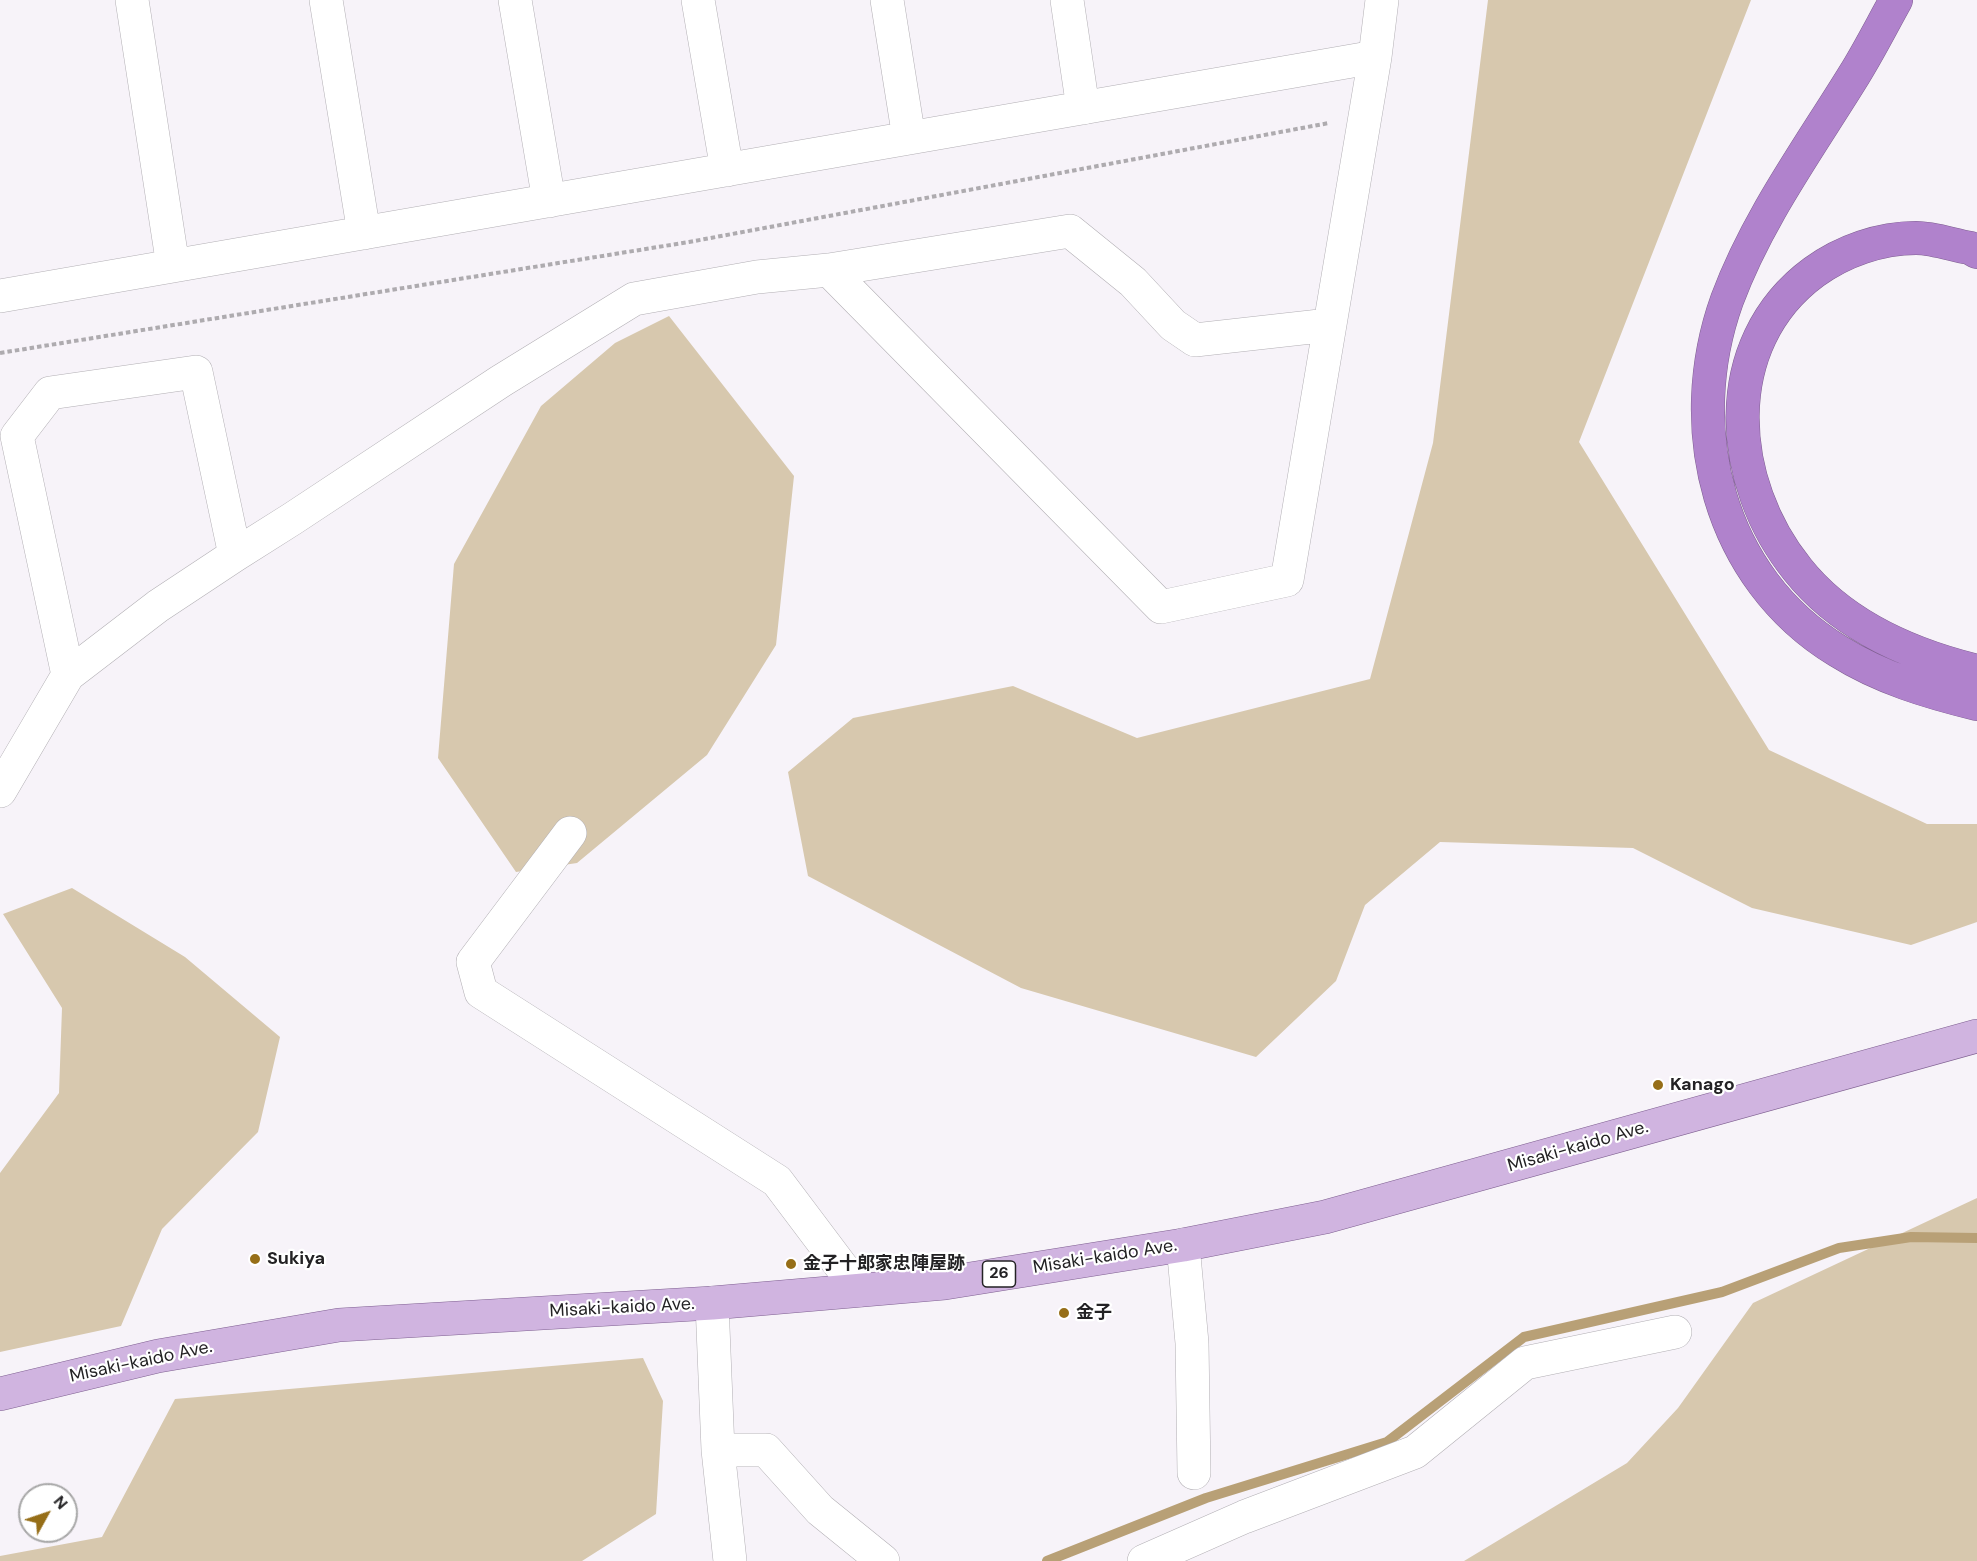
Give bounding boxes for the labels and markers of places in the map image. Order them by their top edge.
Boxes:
place label: Kanago [1670,1074,1735,1096]
marker: Kanago [1651,1078,1665,1092]
place label: Sukiya [267,1248,325,1270]
marker: Sukiya [248,1252,262,1266]
place label: 金子十郎家忠陣屋跡 [803,1253,965,1275]
marker: 金子十郎家忠陣屋跡 [784,1257,798,1271]
place label: 金子 [1076,1302,1112,1324]
marker: 金子 [1057,1306,1071,1320]

